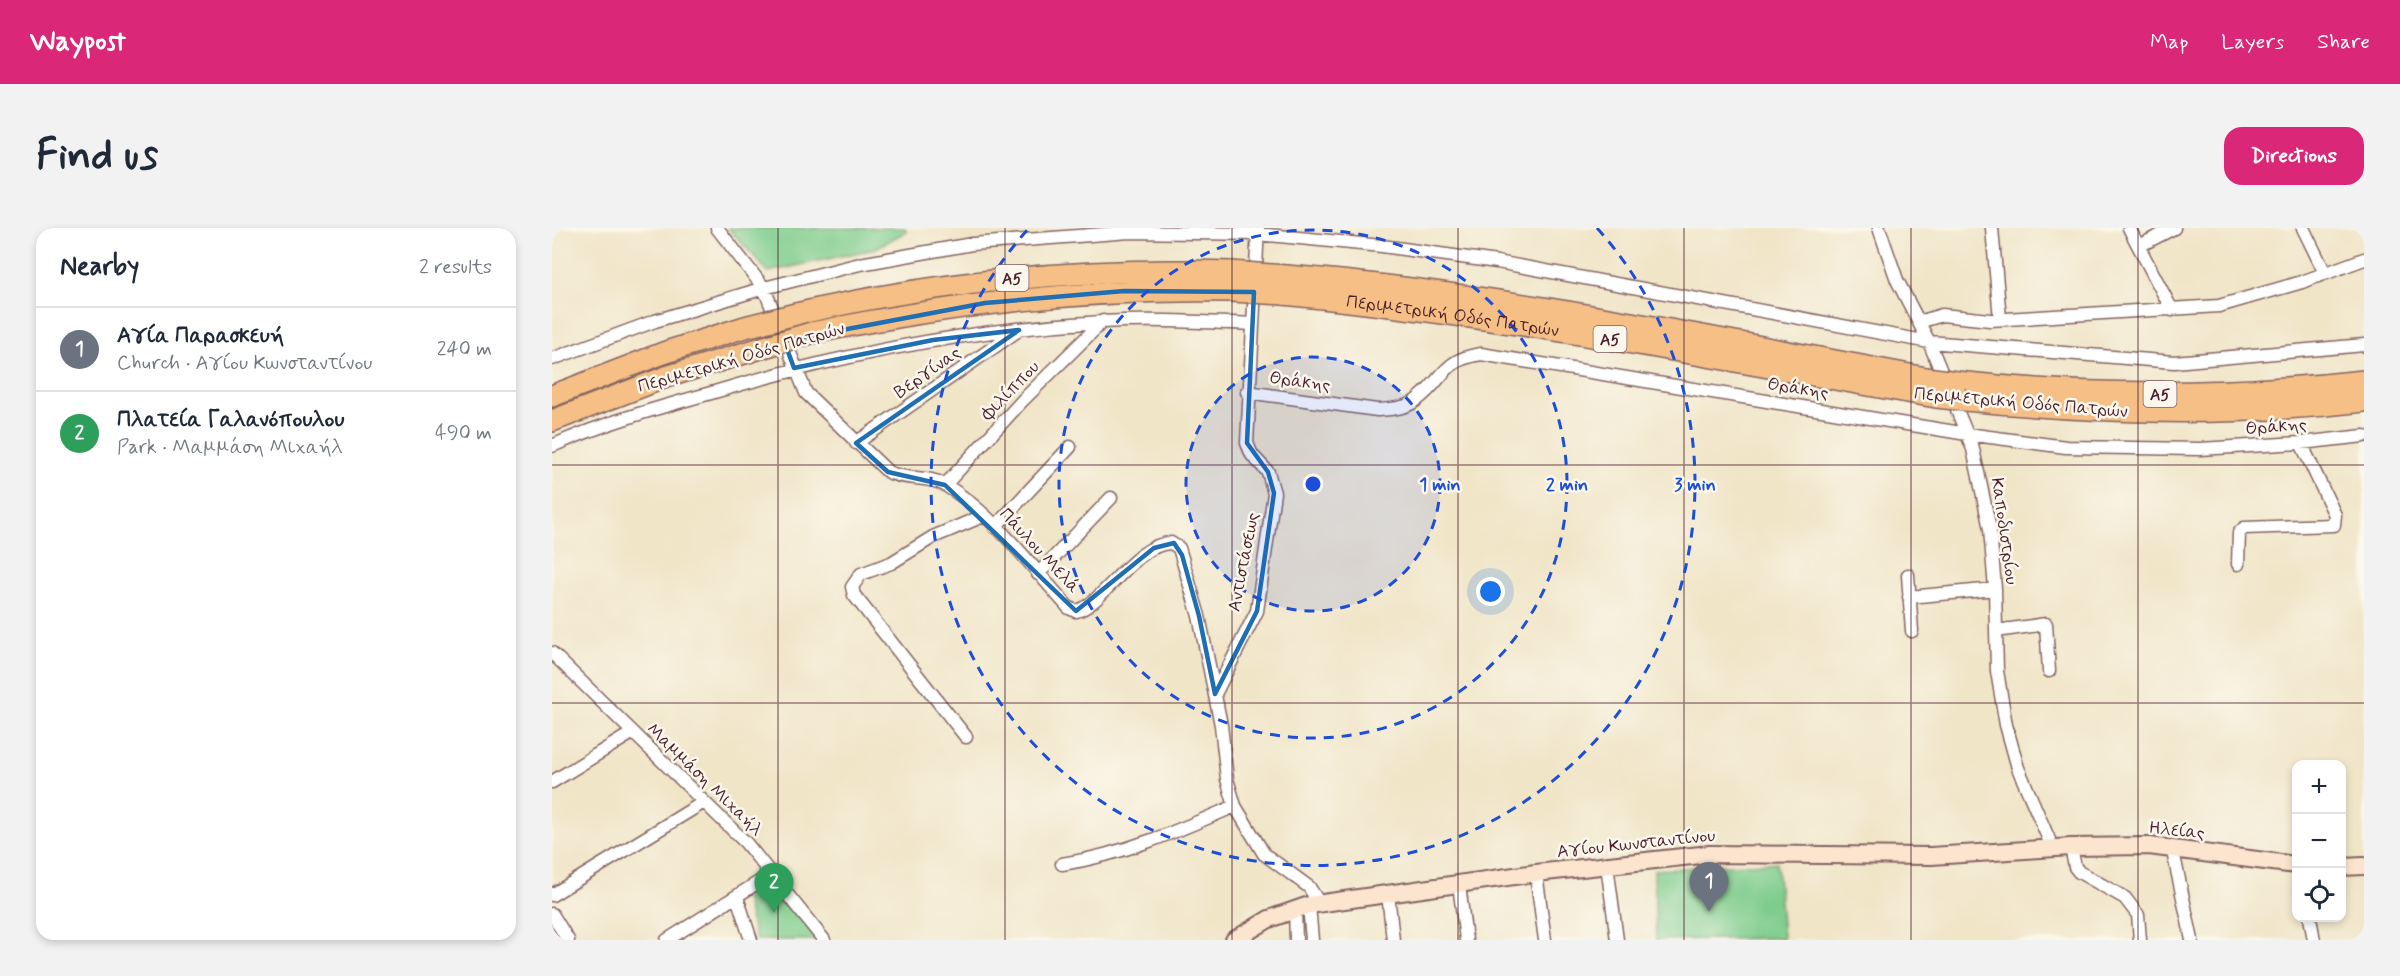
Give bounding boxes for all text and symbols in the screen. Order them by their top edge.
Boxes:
text: Waypost [30,24,126,61]
text: Map [2150,28,2188,56]
text: Layers [2221,28,2284,56]
text: Share [2317,28,2370,56]
button: Directions [2224,127,2364,185]
text: Find us [36,129,158,184]
text: Nearby [60,250,139,284]
text: 2 results [419,254,492,281]
road number: Α5 [996,265,1028,291]
street label: Περιμετρική Οδός Πατρών [1345,290,1561,343]
street label: Περιμετρική Οδός Πατρών [635,317,848,399]
text: Αγία Παρασκευή [117,322,284,350]
road number: Α5 [1594,326,1626,352]
text: 1 [75,336,84,363]
text: 240 m [437,336,492,363]
street label: Βεργίνας [889,341,966,405]
text: Church · Αγίου Κωνσταντίνου [117,350,372,377]
street label: Φιλίππου [976,356,1045,427]
street label: Θράκης [1268,366,1332,398]
street label: Θράκης [1766,372,1830,406]
road number: Α5 [2144,381,2176,407]
street label: Περιμετρική Οδός Πατρών [1913,382,2129,424]
text: Πλατεία Γαλανόπουλου [117,406,344,434]
street label: Θράκης [2245,413,2308,441]
text: 2 [75,420,84,447]
text: 490 m [435,420,492,447]
text: Park · Μαμμάση Μιχαήλ [117,434,343,461]
text: 1 min [1419,473,1461,497]
text: 2 min [1546,473,1588,497]
text: 3 min [1674,473,1716,497]
centre of rings [1303,474,1323,494]
street label: Καποδιστρίου [1985,476,2023,586]
street label: Πάυλου Μελά [994,503,1085,598]
street label: Αντιστάσεως [1223,510,1265,614]
your location [1476,577,1505,606]
street label: Μαμμάση Μιχαήλ [641,718,768,842]
map controls [2292,760,2346,922]
button: + [2292,760,2346,814]
button: − [2292,814,2346,868]
street label: Ηλείας [2148,816,2206,846]
street label: Αγίου Κωνσταντίνου [1556,824,1716,864]
pin: 1 [1690,862,1728,912]
pin: 2 [754,864,794,913]
button: locate [2292,868,2346,922]

